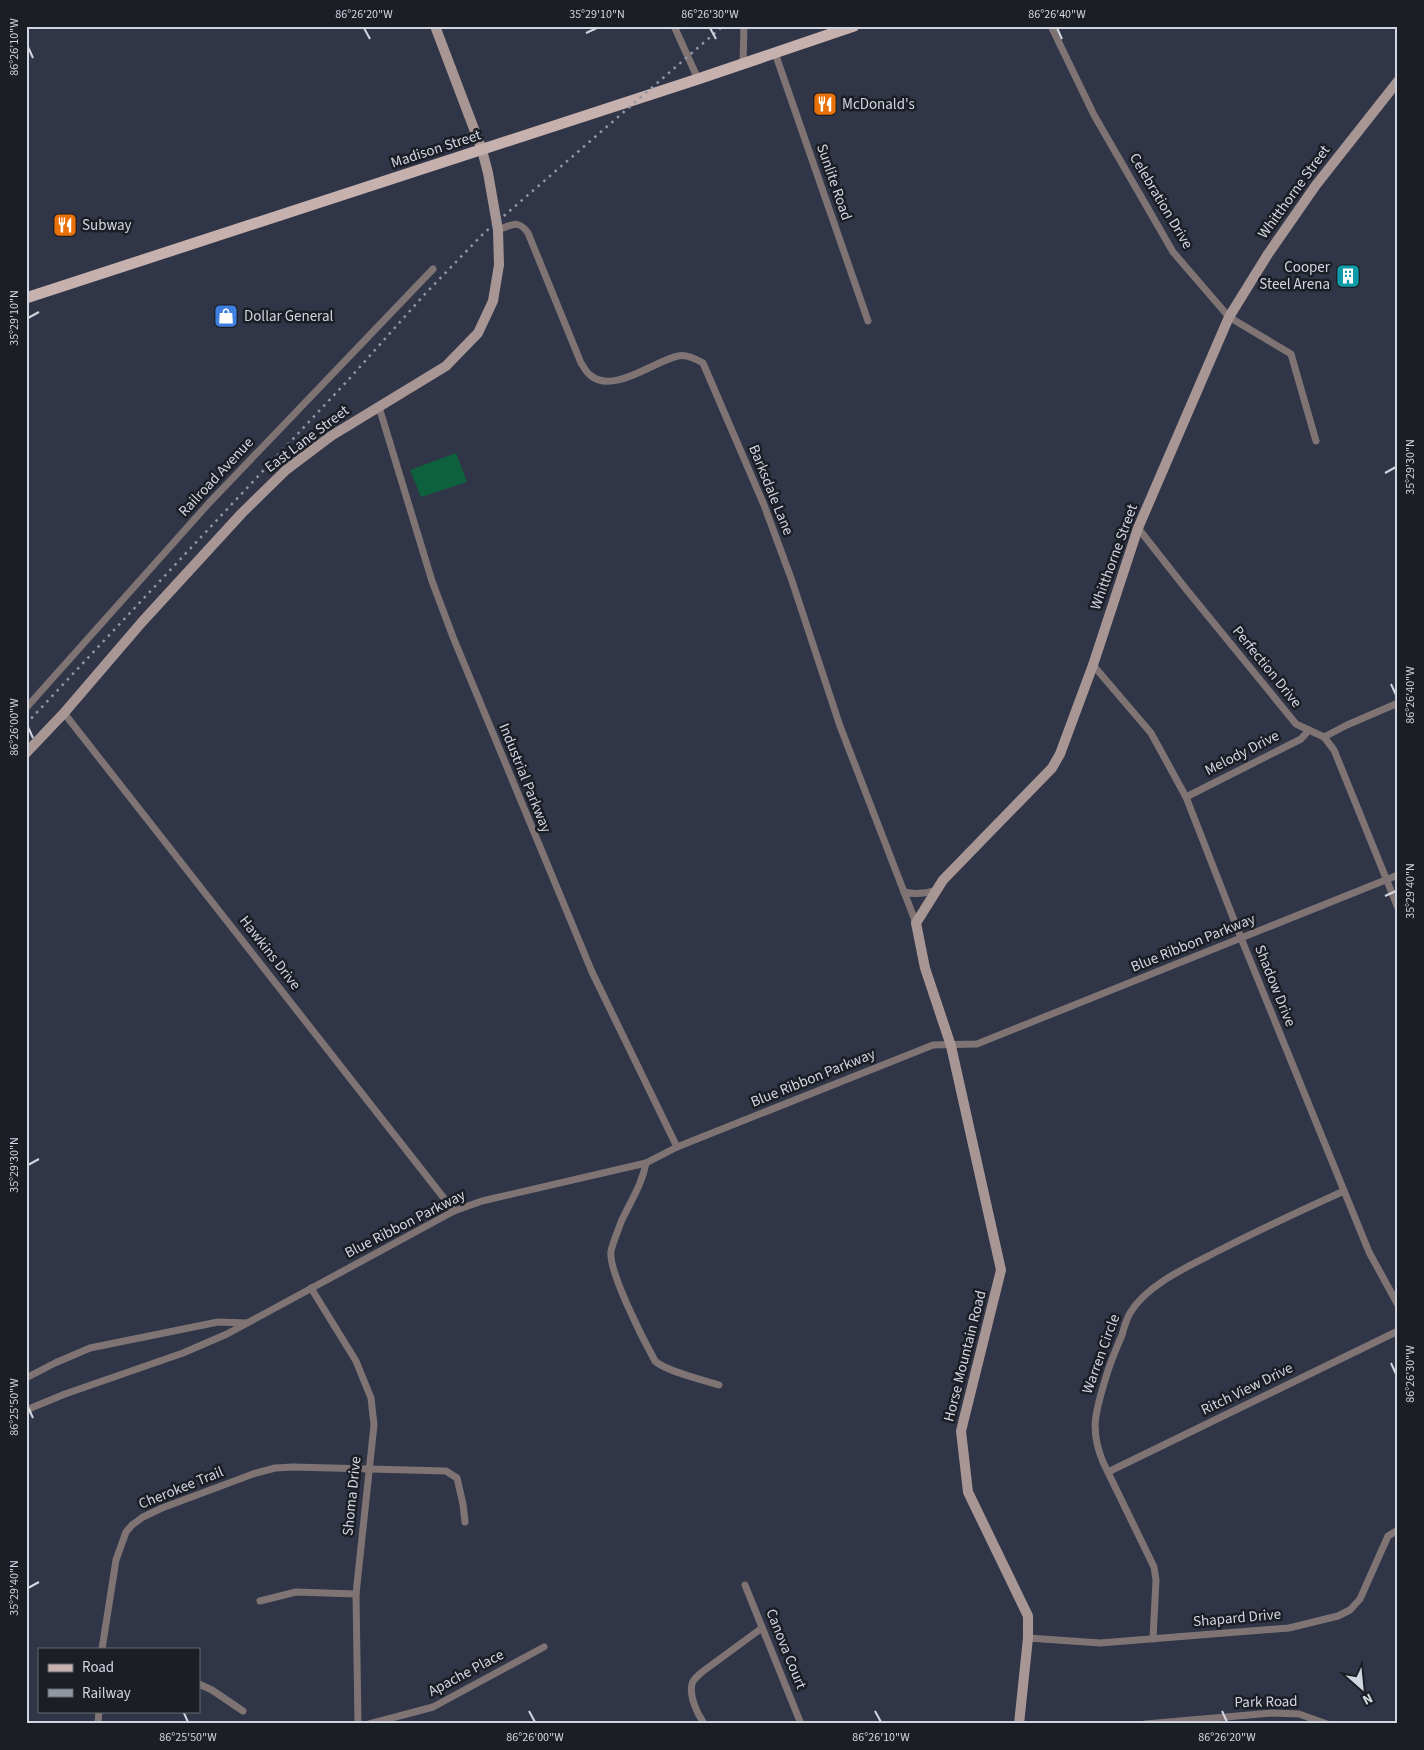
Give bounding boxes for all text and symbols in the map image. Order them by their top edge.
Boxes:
text: 86°26'20"W [335,6,393,23]
text: 35°29'10"N [569,6,625,23]
text: 86°26'30"W [681,6,739,23]
text: 86°26'40"W [1028,6,1086,23]
text: 86°26'10"W [6,18,23,76]
restaurant icon: McDonald's [812,91,838,117]
place label: McDonald's [842,94,915,115]
street label: Madison Street [388,125,484,173]
street label: Sunlite Road [811,141,857,223]
street label: Whitthorne Street [1253,141,1335,243]
street label: Celebration Drive [1124,149,1198,253]
restaurant icon: Subway [52,212,78,238]
place label: Subway [82,215,132,236]
place label: Cooper Steel Arena [1259,257,1331,295]
building icon: Cooper Steel Arena [1335,263,1361,289]
text: 35°29'10"N [6,290,23,346]
shop icon: Dollar General [213,303,239,329]
place label: Dollar General [244,306,334,327]
street label: East Lane Street [261,400,353,478]
street label: Railroad Avenue [174,433,258,521]
text: 35°29'30"N [1402,439,1419,495]
street label: Barksdale Lane [743,442,799,538]
street label: Whitthorne Street [1085,501,1143,613]
street label: Perfection Drive [1227,622,1307,712]
text: 86°26'40"W [1402,666,1419,724]
text: 86°26'00"W [6,698,23,756]
street label: Industrial Parkway [493,720,557,836]
street label: Melody Drive [1201,725,1283,781]
text: 35°29'40"N [1402,863,1419,919]
street label: Blue Ribbon Parkway [1128,908,1258,978]
street label: Hawkins Drive [234,911,306,995]
street label: Shadow Drive [1249,942,1301,1030]
street label: Blue Ribbon Parkway [748,1043,878,1113]
text: 35°29'30"N [6,1137,23,1193]
street label: Blue Ribbon Parkway [341,1185,469,1263]
street label: Horse Mountain Road [939,1288,991,1424]
street label: Warren Circle [1077,1311,1125,1397]
text: 86°26'30"W [1402,1345,1419,1403]
street label: Ritch View Drive [1197,1358,1297,1420]
text: 86°25'50"W [6,1378,23,1436]
street label: Shoma Drive [337,1455,367,1537]
street label: Cherokee Trail [136,1461,227,1515]
text: 35°29'40"N [6,1560,23,1616]
street label: Shapard Drive [1192,1604,1282,1632]
street label: Canova Court [760,1606,812,1692]
street label: Apache Place [424,1644,508,1702]
legend [38,1648,200,1712]
text: Road [82,1657,114,1678]
north arrow [1336,1662,1386,1712]
text: Railway [82,1683,131,1704]
text: N [1359,1688,1376,1710]
street label: Park Road [1234,1691,1298,1713]
text: 86°25'50"W [159,1729,217,1746]
text: 86°26'00"W [506,1729,564,1746]
text: 86°26'10"W [852,1729,910,1746]
text: 86°26'20"W [1198,1729,1256,1746]

